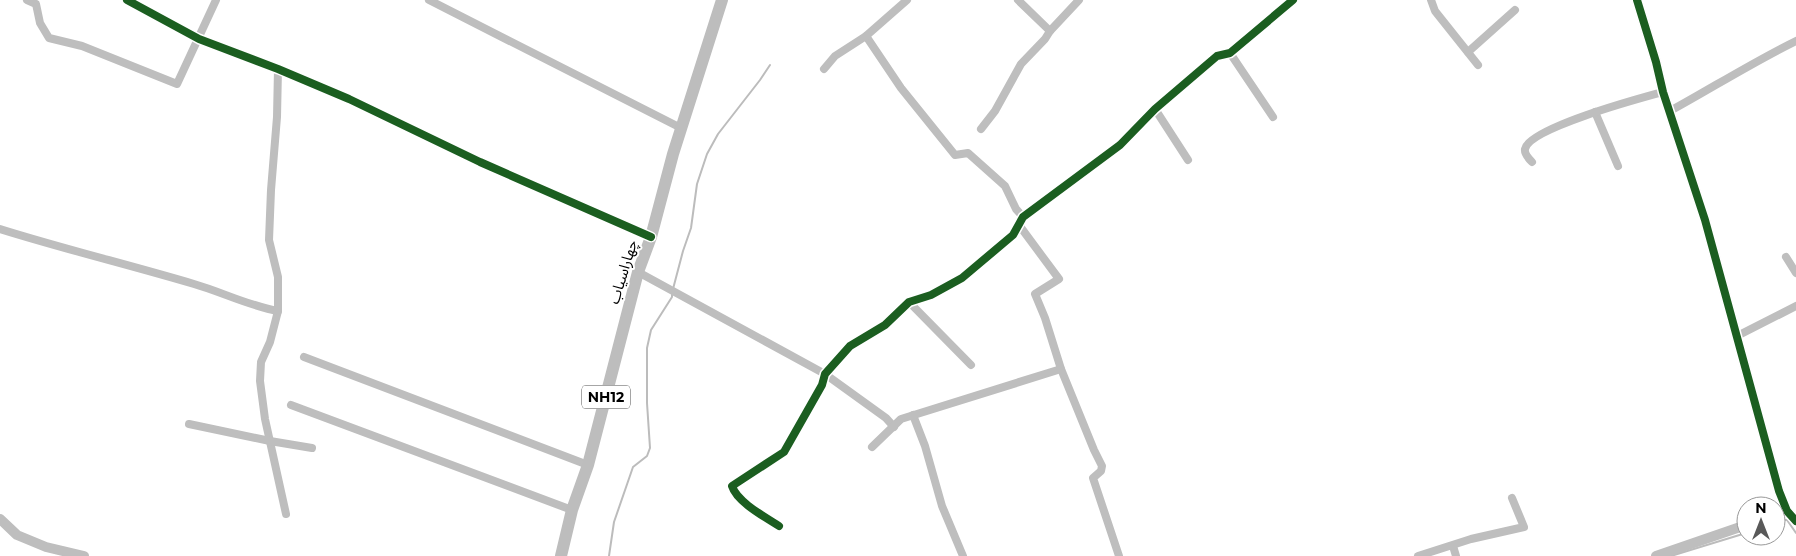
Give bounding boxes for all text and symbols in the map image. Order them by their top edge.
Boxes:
street label: چهاراسیاب [604,237,642,307]
road number: NH12 [582,386,630,408]
north arrow [1736,496,1786,546]
text: N [1755,499,1767,517]

